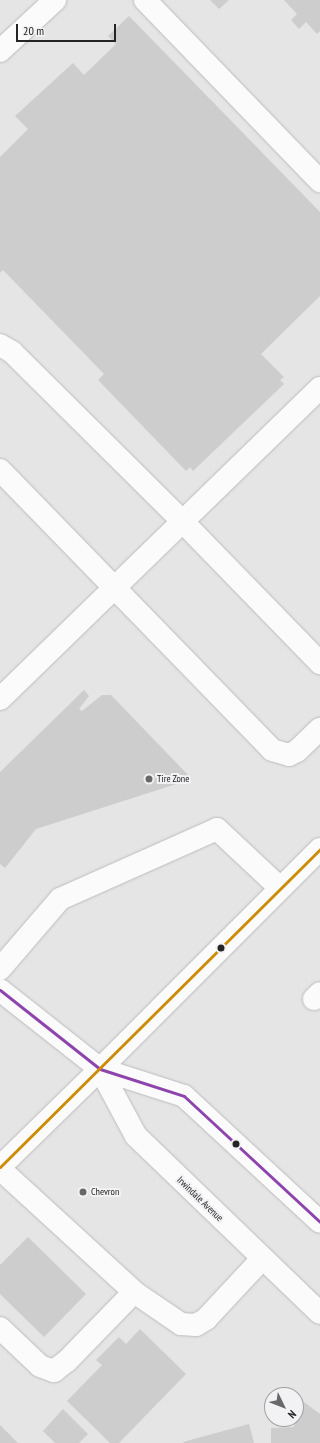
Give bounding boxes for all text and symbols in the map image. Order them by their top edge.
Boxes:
scale bar [18,16,118,42]
text: 20 m [23,23,44,38]
place label: Tire Zone [157,773,189,785]
marker: Tire Zone [144,774,154,784]
unlabelled marker [216,943,226,953]
unlabelled marker [231,1139,241,1149]
street label: Irwindale Avenue [174,1174,226,1224]
place label: Chevron [91,1186,119,1198]
marker: Chevron [78,1187,88,1197]
north arrow [264,1387,304,1427]
text: N [285,1408,299,1421]

